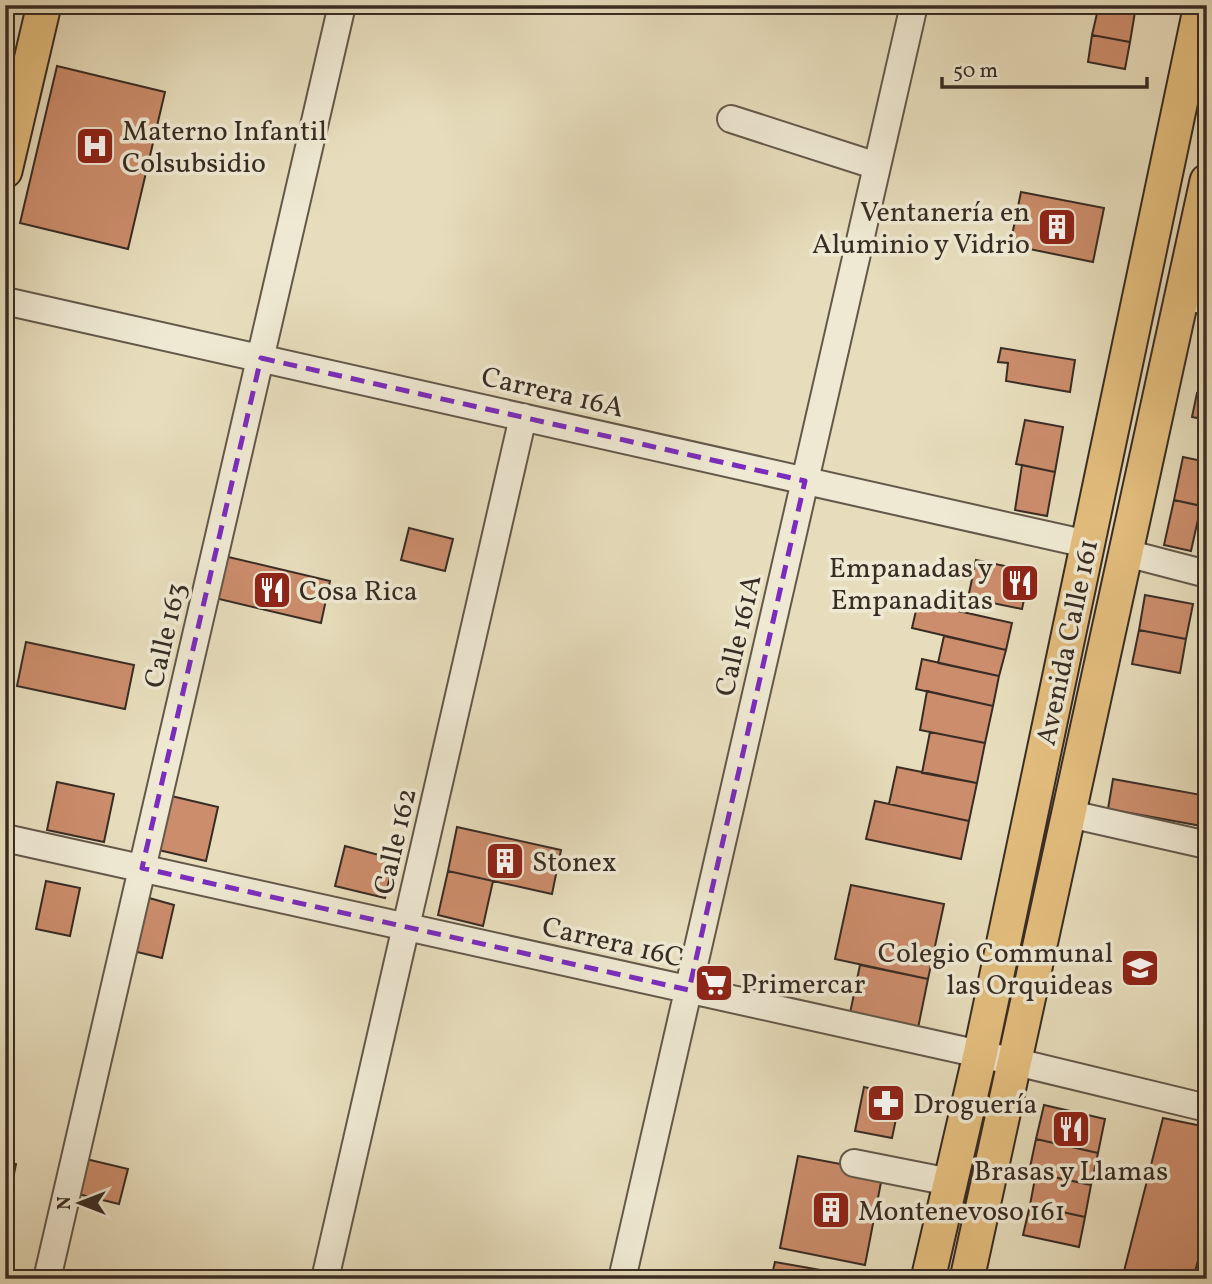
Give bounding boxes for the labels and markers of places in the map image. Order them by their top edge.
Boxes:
place label: Materno Infantil Colsubsidio [122,113,327,184]
hospital icon: Materno Infantil Colsubsidio [74,125,116,167]
place label: Ventanería en Aluminio y Vidrio [812,194,1030,265]
building icon: Ventanería en Aluminio y Vidrio [1036,206,1078,248]
place label: Empanadas y Empanaditas [829,550,993,621]
restaurant icon: Empanadas y Empanaditas [999,562,1041,604]
restaurant icon: Cosa Rica [251,569,293,611]
place label: Cosa Rica [299,573,418,612]
building icon: Stonex [484,840,526,882]
place label: Stonex [532,844,616,883]
place label: Colegio Communal las Orquideas [878,935,1113,1006]
school or university icon: Colegio Communal las Orquideas [1119,947,1161,989]
supermarket icon: Primercar [693,962,735,1004]
place label: Primercar [741,966,866,1005]
pharmacy icon: Droguería [865,1082,907,1124]
place label: Droguería [913,1086,1038,1125]
restaurant icon: Brasas y Llamas [1050,1108,1092,1150]
place label: Brasas y Llamas [974,1153,1168,1192]
building icon: Montenevoso 161 [810,1189,852,1231]
place label: Montenevoso 161 [858,1193,1065,1232]

